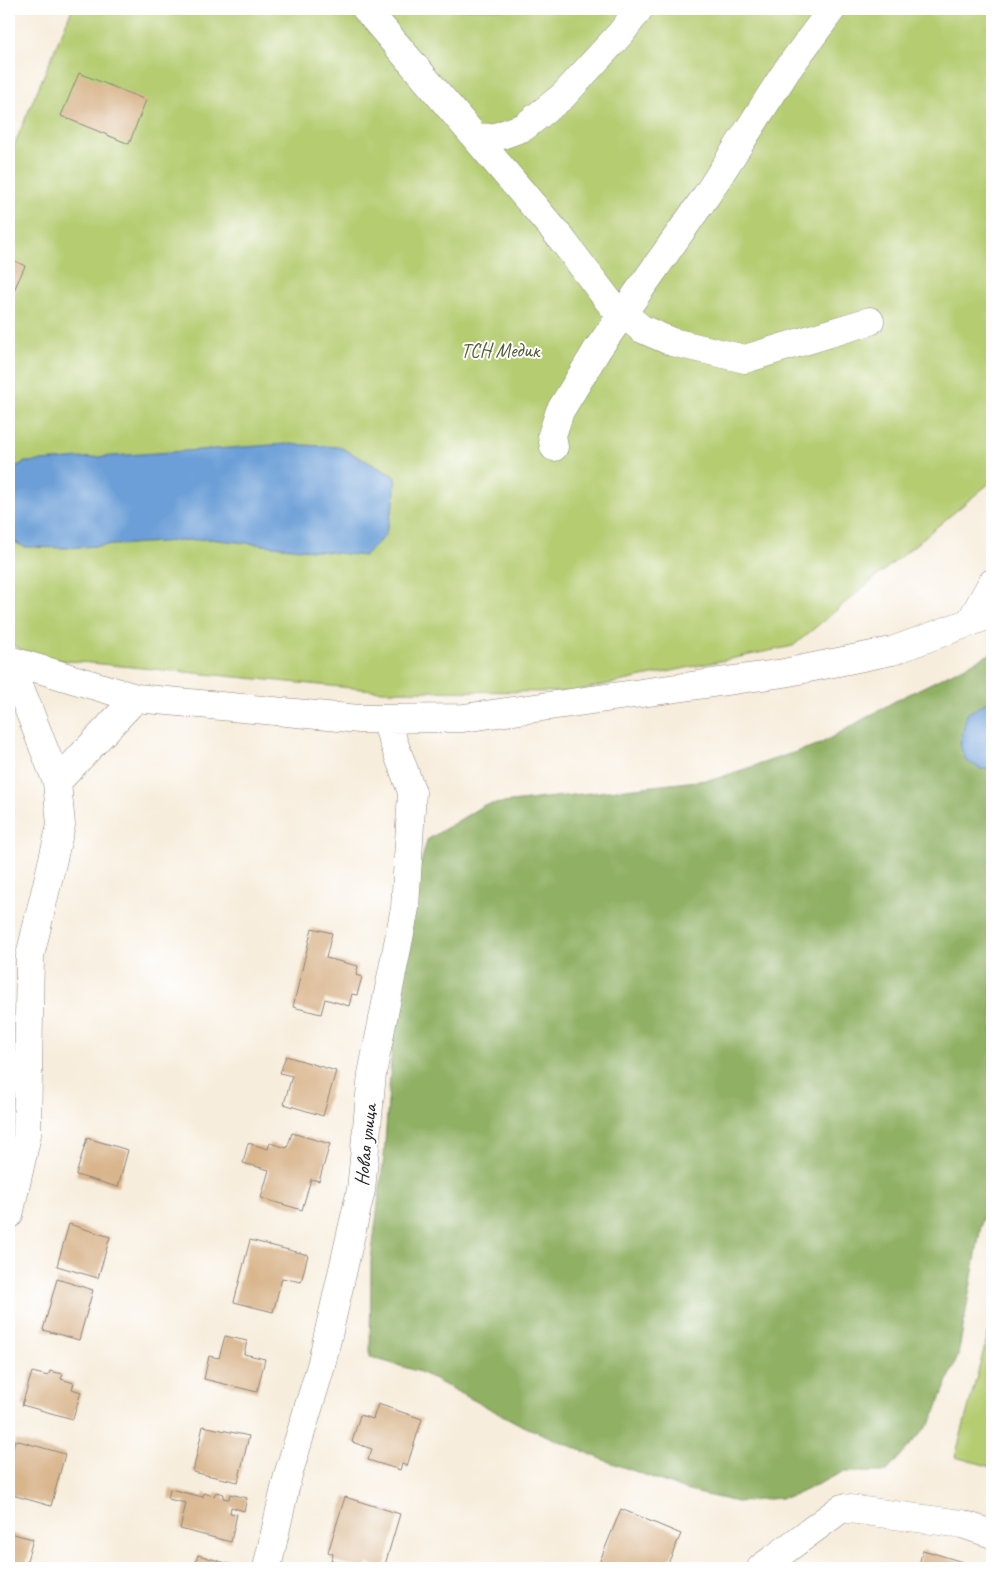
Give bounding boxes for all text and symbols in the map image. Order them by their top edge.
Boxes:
park label: ТСН Медик [461,338,541,363]
street label: Новая улица [349,1101,382,1187]

